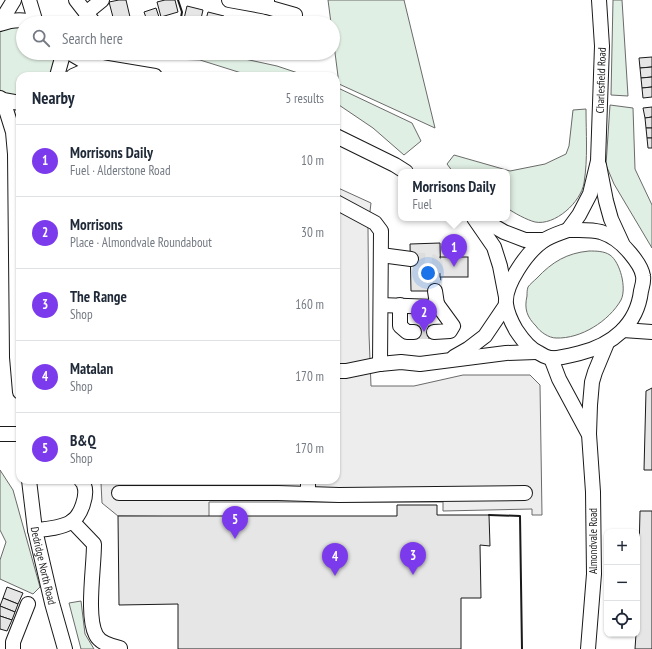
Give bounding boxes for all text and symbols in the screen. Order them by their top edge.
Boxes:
search box [16,16,340,60]
icon: search [30,27,52,49]
text: Search here [62,29,123,48]
street label: Charlesfield Road [593,47,609,114]
text: Nearby [32,87,75,109]
text: 5 results [285,90,324,107]
text: Morrisons Daily [70,143,153,162]
text: 1 [42,152,48,169]
text: 10 m [301,152,324,169]
text: Fuel · Alderstone Road [70,162,171,179]
popup [398,169,510,221]
text: Morrisons Daily [412,177,496,196]
text: Fuel [412,196,432,213]
text: Morrisons [70,215,123,234]
text: 2 [42,224,48,241]
text: 30 m [301,224,324,241]
text: Place · Almondvale Roundabout [70,234,212,251]
pin: 1 [441,234,467,267]
your location [418,263,438,283]
text: The Range [70,287,127,306]
text: 3 [42,296,48,313]
text: 160 m [295,296,324,313]
pin: 2 [411,299,437,332]
text: Shop [70,306,93,323]
text: Matalan [70,359,113,378]
text: 4 [42,368,48,385]
text: 170 m [295,368,324,385]
text: Shop [70,378,93,395]
text: B&Q [70,431,96,450]
text: 5 [42,440,48,457]
text: 170 m [295,440,324,457]
text: Shop [70,450,93,467]
pin: 5 [222,506,248,539]
street label: Almondvale Road [586,508,600,574]
street label: Dedridge North Road [28,526,59,606]
map controls [604,529,640,637]
button: + [604,529,640,565]
pin: 3 [400,542,426,575]
pin: 4 [322,543,348,576]
button: − [604,565,640,601]
button: locate [604,601,640,637]

